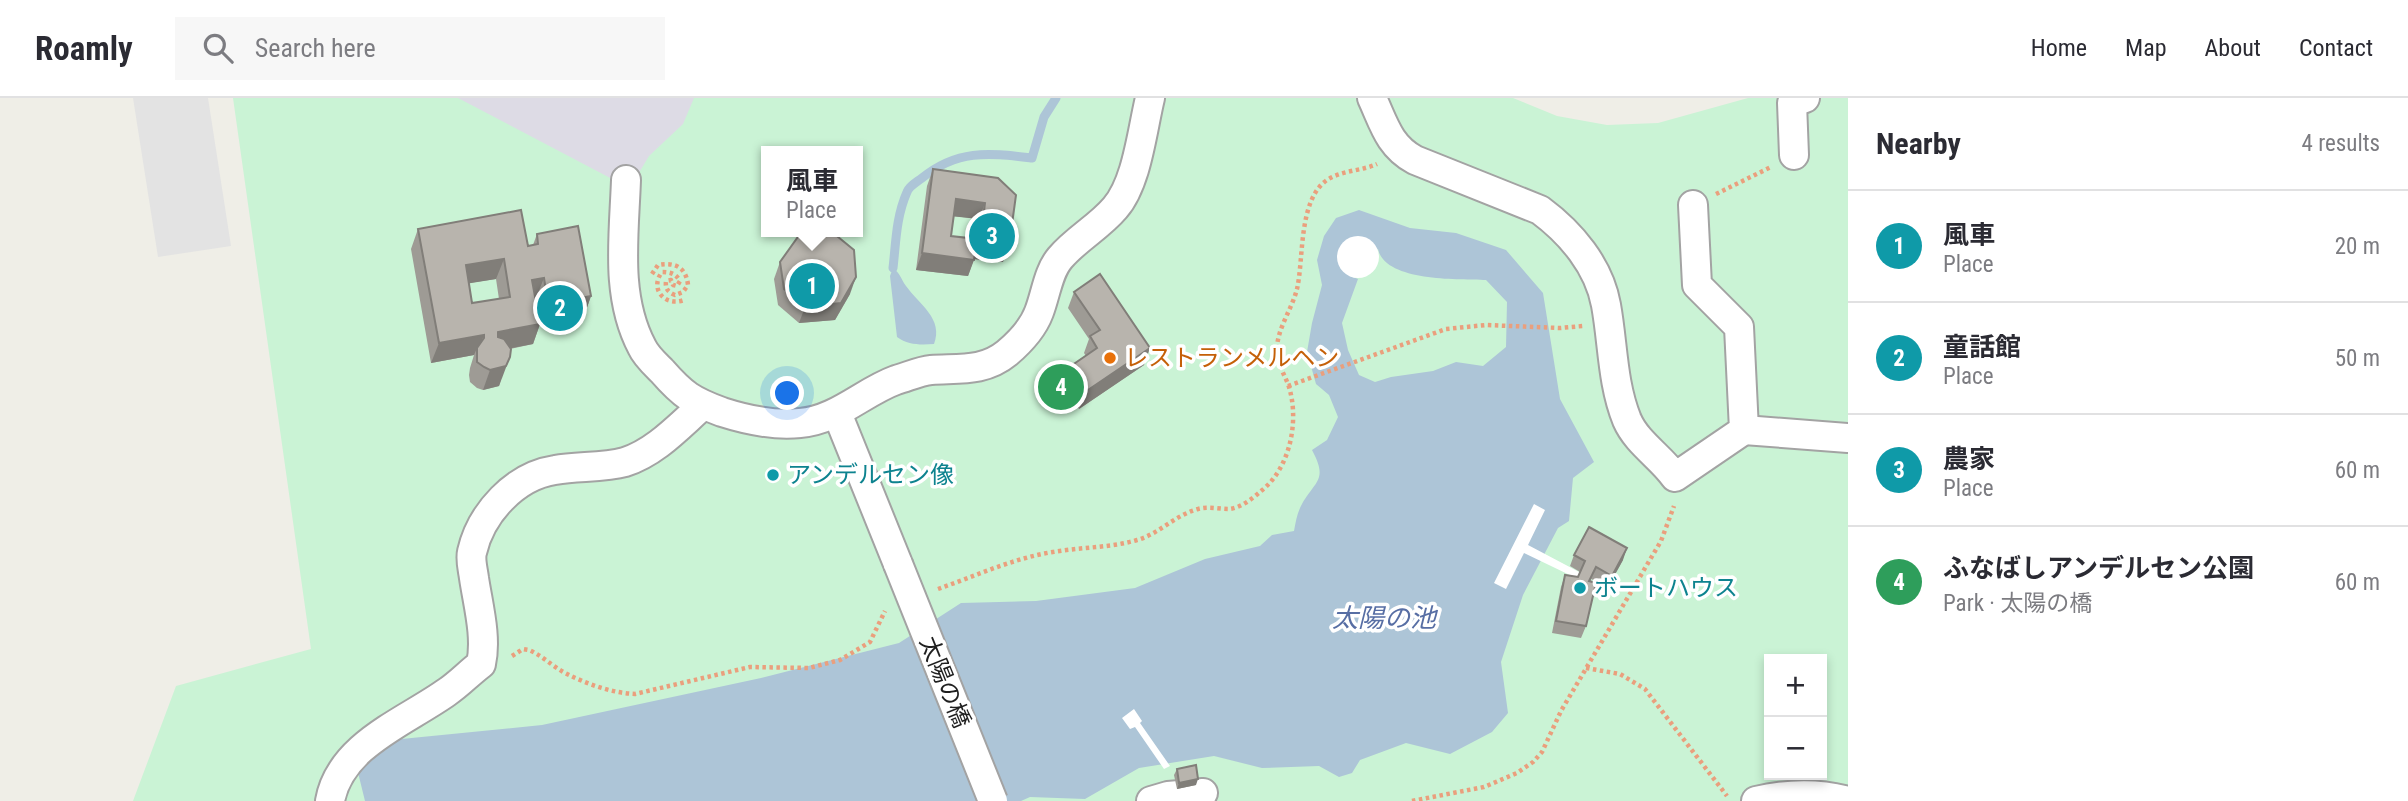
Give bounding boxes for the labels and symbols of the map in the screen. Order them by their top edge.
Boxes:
pin: 3 [969,210,1015,262]
pin: 1 [789,260,835,312]
pin: 2 [537,282,583,334]
place label: レストランメルヘン [1124,344,1339,372]
marker: レストランメルヘン [1102,350,1118,366]
pin: 4 [1038,361,1084,413]
your location [770,376,804,410]
place label: アンデルセン像 [787,461,954,489]
marker: アンデルセン像 [765,467,781,483]
place label: ボートハウス [1594,574,1738,602]
marker: ボートハウス [1572,580,1588,596]
water label: 太陽の池 [1332,603,1439,633]
street label: 太陽の橋 [914,632,976,732]

